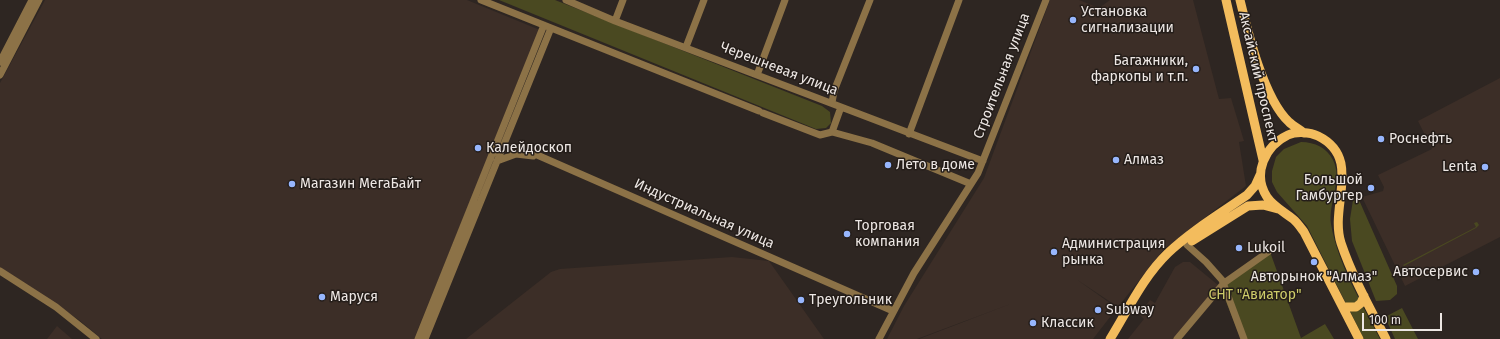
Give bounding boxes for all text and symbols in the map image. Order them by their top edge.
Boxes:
place label: Установка сигнализации [1081,4,1174,36]
street label: Аксайский проспект [1235,10,1281,144]
street label: Строительная улица [970,11,1034,141]
marker: Установка сигнализации [1068,15,1078,25]
street label: Черешневая улица [718,39,840,99]
place label: Багажники, фаркопы и т.п. [1091,53,1188,86]
marker: Багажники, фаркопы и т.п. [1191,64,1201,74]
place label: Роснефть [1389,131,1452,147]
marker: Роснефть [1376,134,1386,144]
place label: Калейдоскоп [486,140,572,156]
marker: Калейдоскоп [473,143,483,153]
place label: Алмаз [1124,152,1164,168]
marker: Алмаз [1111,155,1121,165]
place label: Лето в доме [896,157,975,173]
place label: Lenta [1442,159,1477,175]
marker: Лето в доме [883,160,893,170]
marker: Lenta [1480,162,1490,172]
place label: Большой Гамбургер [1295,172,1363,204]
place label: Магазин МегаБайт [300,176,421,192]
street label: Индустриальная улица [631,176,777,252]
marker: Магазин МегаБайт [287,179,297,189]
marker: Большой Гамбургер [1366,183,1376,193]
place label: Торговая компания [855,218,920,250]
marker: Торговая компания [842,229,852,239]
place label: Администрация рынка [1062,236,1165,268]
place label: Lukoil [1247,240,1285,256]
marker: Lukoil [1234,243,1244,253]
marker: Администрация рынка [1049,247,1059,257]
marker: Авторынок "Алмаз" [1309,257,1319,267]
place label: Автосервис [1393,264,1468,280]
marker: Автосервис [1471,267,1481,277]
place label: Авторынок "Алмаз" [1251,269,1377,285]
park label: СНТ "Авиатор" [1208,287,1302,303]
place label: Маруся [330,289,378,305]
marker: Маруся [317,292,327,302]
place label: Треугольник [809,292,892,308]
marker: Треугольник [796,295,806,305]
place label: Subway [1106,302,1154,318]
marker: Subway [1093,305,1103,315]
scale bar [1364,305,1444,331]
text: 100 m [1369,313,1401,327]
place label: Классик [1041,315,1094,331]
marker: Классик [1028,318,1038,328]

